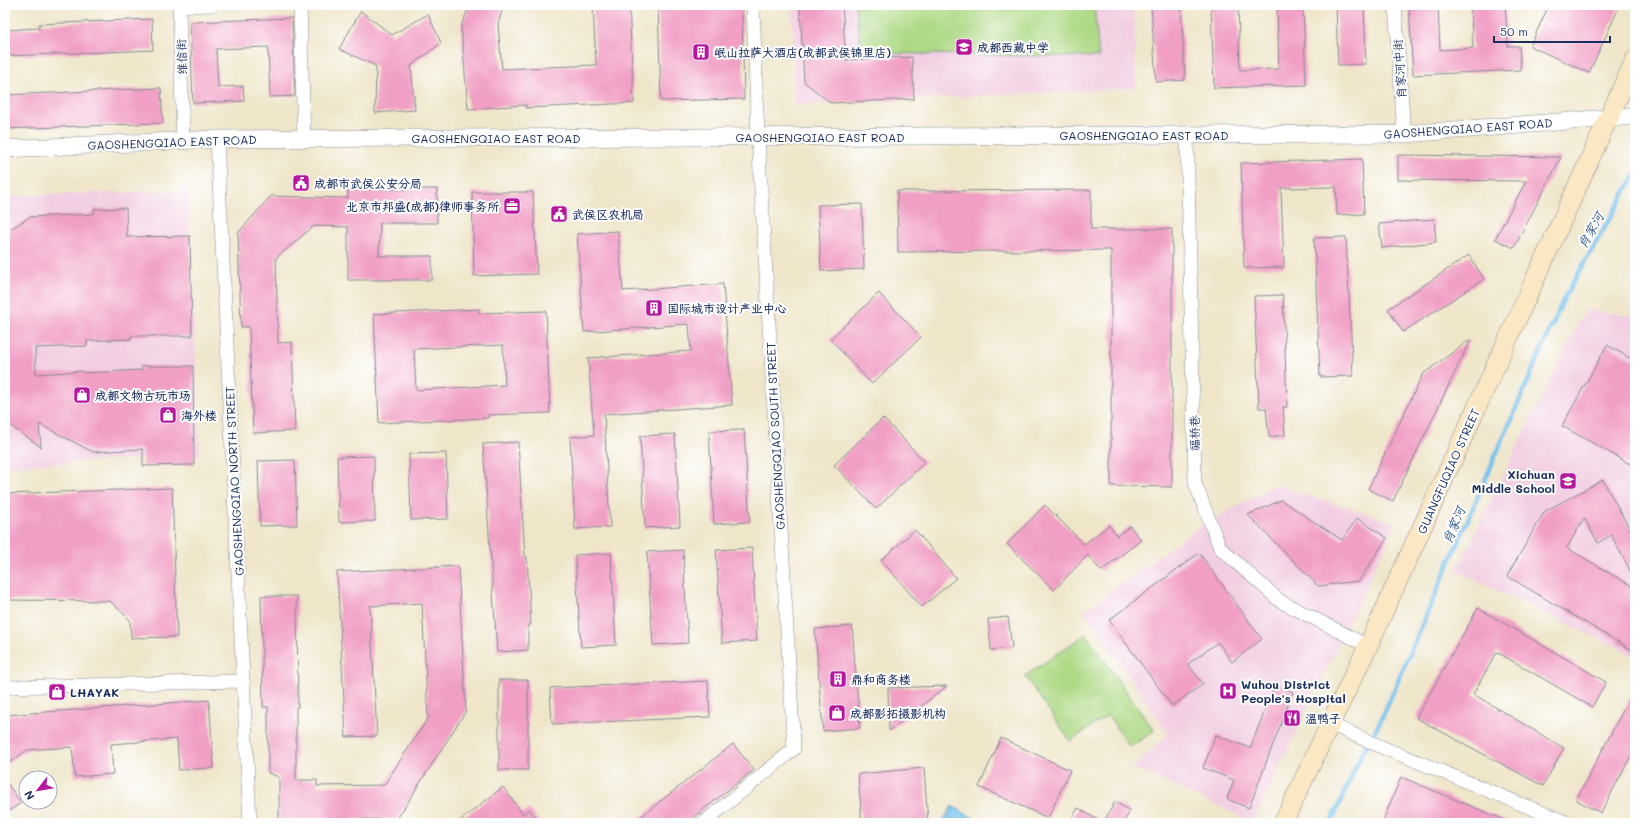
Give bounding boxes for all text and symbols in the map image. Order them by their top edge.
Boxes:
scale bar [1494,18,1610,44]
text: 50 m [1500,23,1528,39]
school or university icon: 成都西藏中学 [954,37,974,57]
street label: 维信街 [172,39,190,75]
place label: 成都西藏中学 [977,39,1049,55]
street label: 肖家河中街 [1389,39,1409,99]
building icon: 岷山拉萨大酒店(成都武侯锦里店) [691,42,711,62]
place label: 岷山拉萨大酒店(成都武侯锦里店) [714,44,891,60]
street label: GAOSHENGQIAO EAST ROAD [1383,114,1553,142]
street label: GAOSHENGQIAO EAST ROAD [1059,127,1229,143]
street label: GAOSHENGQIAO EAST ROAD [735,129,905,145]
street label: GAOSHENGQIAO EAST ROAD [411,130,581,146]
street label: GAOSHENGQIAO EAST ROAD [87,131,257,153]
public building icon: 成都市武侯公安分局 [291,173,311,193]
place label: 成都市武侯公安分局 [314,175,422,191]
office icon: 北京市邦盛(成都)律师事务所 [502,196,522,216]
place label: 北京市邦盛(成都)律师事务所 [346,198,500,214]
public building icon: 武侯区农机局 [549,204,569,224]
place label: 武侯区农机局 [572,206,644,222]
water label: 肖家河 [1573,207,1608,251]
building icon: 国际城市设计产业中心 [644,298,664,318]
place label: 国际城市设计产业中心 [667,300,787,316]
street label: GAOSHENGQIAO SOUTH STREET [762,341,788,530]
shop icon: 成都文物古玩市场 [72,385,92,405]
street label: GAOSHENGQIAO NORTH STREET [221,386,247,576]
place label: 成都文物古玩市场 [95,387,191,403]
shop icon: 海外楼 [158,405,178,425]
street label: GUANGFUQIAO STREET [1413,406,1483,536]
place label: 海外楼 [181,407,217,423]
street label: 福桥巷 [1186,415,1202,451]
place label: Xichuan Middle School [1472,466,1555,496]
school or university icon: Xichuan Middle School [1558,471,1578,491]
water label: 肖家河 [1438,502,1469,546]
building icon: 鼎和商务楼 [828,669,848,689]
place label: 鼎和商务楼 [851,671,911,687]
place label: Wuhou District People's Hospital [1241,676,1346,706]
hospital icon: Wuhou District People's Hospital [1218,681,1238,701]
shop icon: LHAYAK [47,682,67,702]
place label: LHAYAK [70,684,119,700]
shop icon: 成都影拓摄影机构 [827,703,847,723]
place label: 成都影拓摄影机构 [850,705,946,721]
restaurant icon: 温鸭子 [1282,708,1302,728]
place label: 温鸭子 [1305,710,1341,726]
north arrow [18,770,58,810]
text: N [20,788,38,803]

